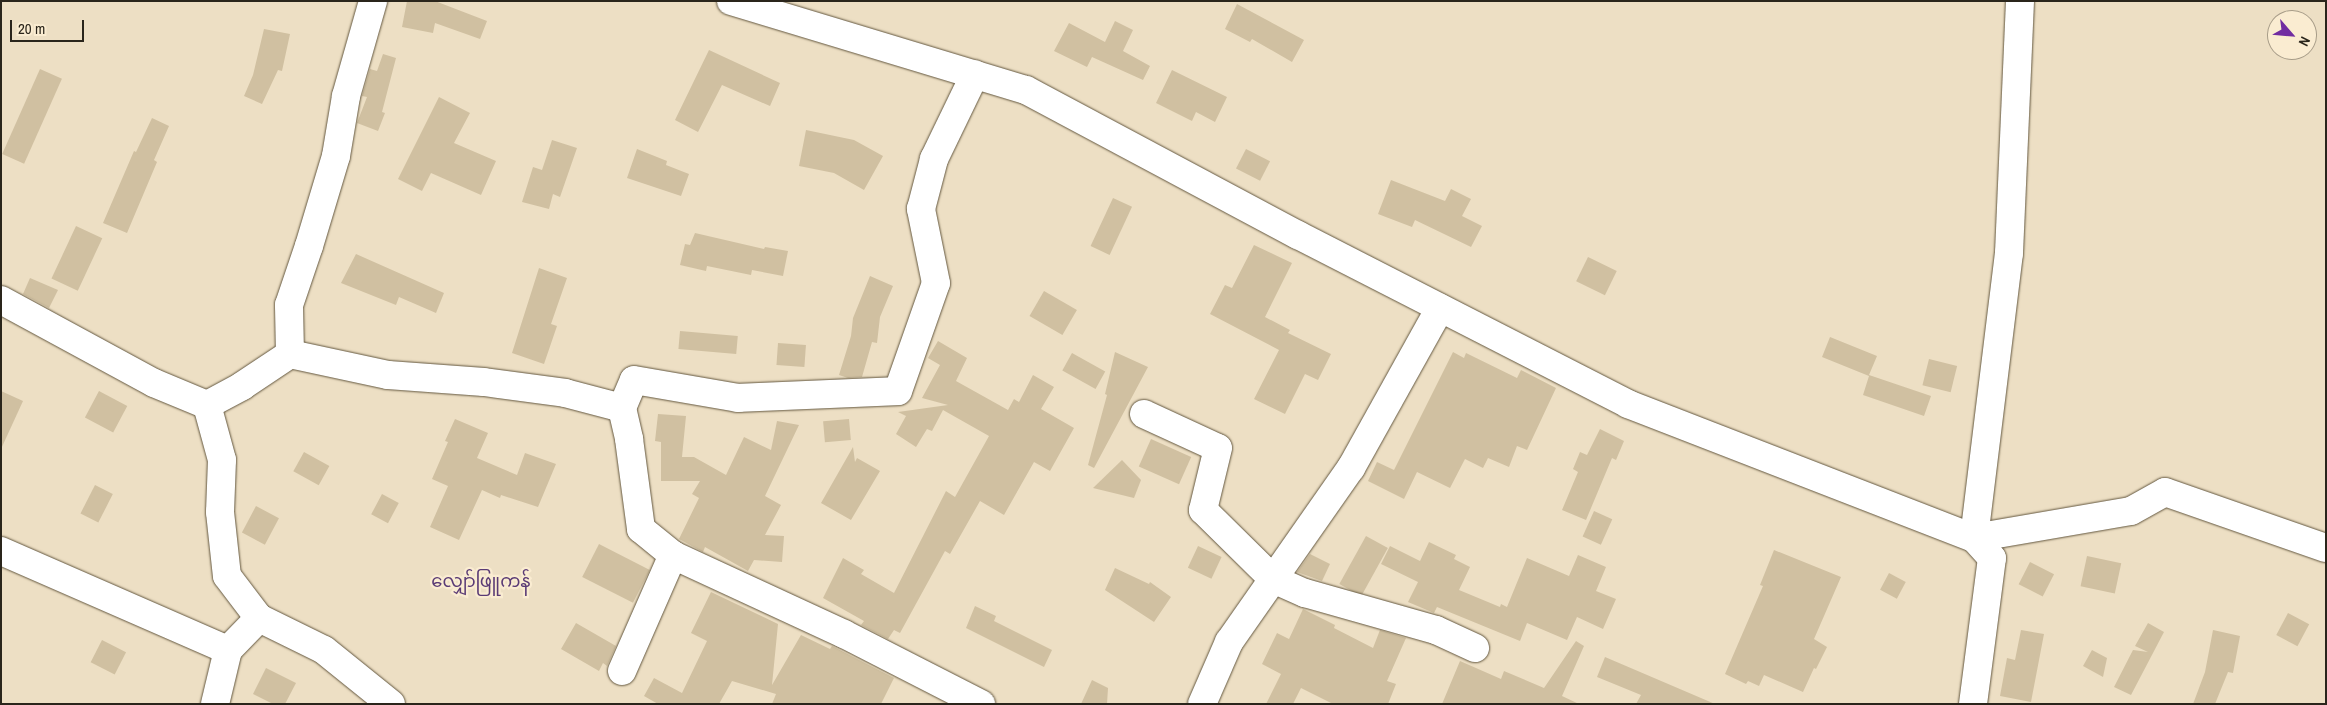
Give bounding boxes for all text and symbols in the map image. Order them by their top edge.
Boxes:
scale bar [12,10,86,42]
north arrow [2267,10,2317,60]
text: 20 m [18,18,45,39]
text: N [2295,34,2314,49]
district label: လျှော်ဖြူကန် [431,570,531,592]

